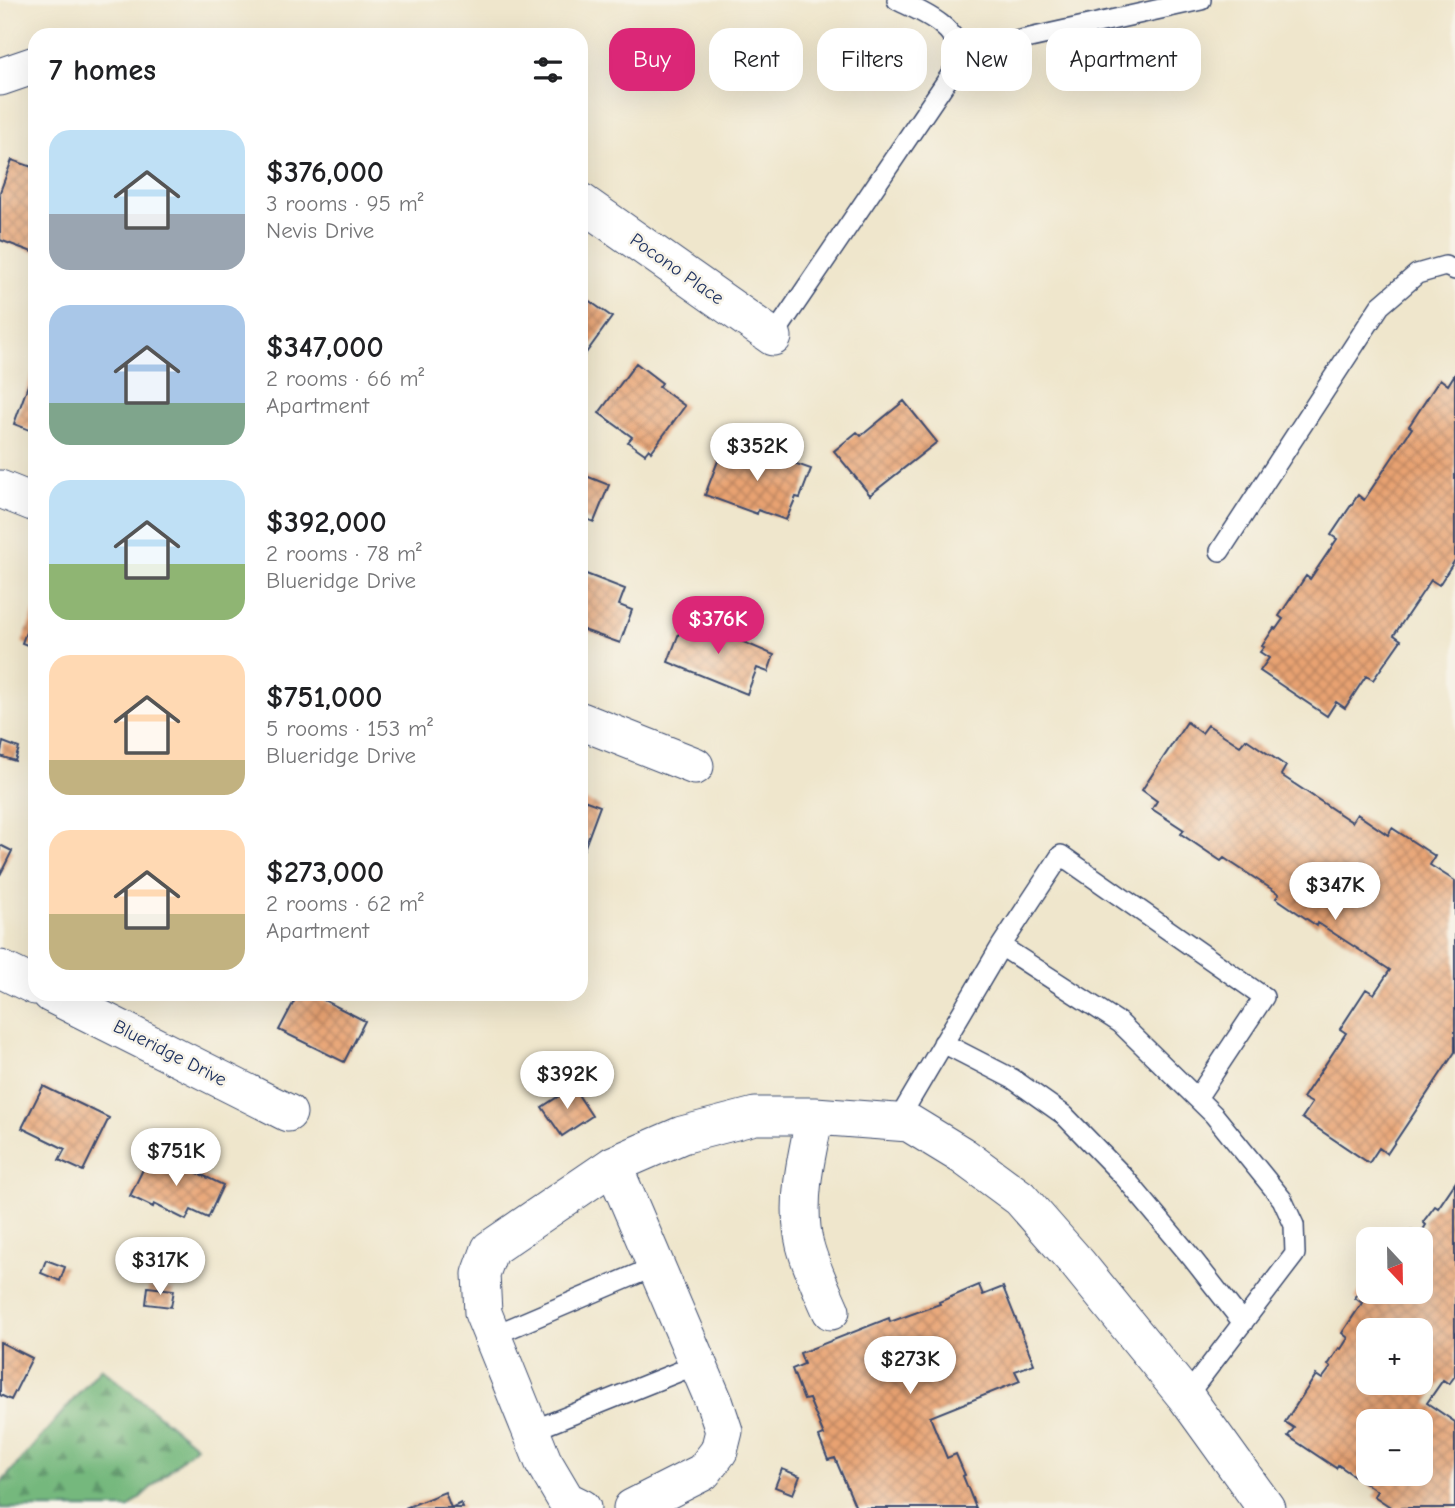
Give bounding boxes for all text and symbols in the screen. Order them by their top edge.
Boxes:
chip: Buy [609,28,695,91]
chip: Rent [709,28,803,91]
chip: Filters [817,28,927,91]
chip: New [941,28,1032,91]
chip: Apartment [1046,28,1201,91]
icon: filters [529,51,567,89]
text: 7 homes [49,53,156,88]
text: $376,000 [266,155,384,190]
icon: home [105,158,189,242]
text: 3 rooms · 95 m² [266,190,424,217]
text: Nevis Drive [266,217,374,244]
street label: Pocono Place [626,229,728,309]
text: $347,000 [266,330,384,365]
icon: home [105,333,189,417]
text: 2 rooms · 66 m² [266,365,424,392]
text: Apartment [266,392,369,419]
pin: $352K [708,424,806,483]
text: $352K [726,432,788,459]
text: $392,000 [266,505,387,540]
icon: home [105,508,189,592]
text: 2 rooms · 78 m² [266,540,422,567]
text: Blueridge Drive [266,567,416,594]
pin: $376K [669,596,767,656]
text: $376K [688,605,748,632]
text: $751,000 [266,680,383,715]
icon: home [105,683,189,767]
text: 5 rooms · 153 m² [266,715,433,742]
text: Blueridge Drive [266,742,416,769]
text: $273,000 [266,855,384,890]
icon: home [105,858,189,942]
pin: $347K [1286,862,1384,922]
text: $347K [1305,871,1365,898]
text: 2 rooms · 62 m² [266,890,424,917]
text: Apartment [266,917,369,944]
street label: Blueridge Drive [110,1015,230,1091]
pin: $392K [518,1052,616,1111]
text: $392K [536,1060,598,1087]
pin: $751K [127,1128,225,1188]
text: $751K [147,1137,205,1164]
north arrow [1356,1227,1433,1304]
map controls [1356,1227,1433,1486]
pin: $317K [111,1238,209,1297]
text: $317K [131,1246,189,1273]
button: + [1356,1318,1433,1395]
pin: $273K [861,1336,959,1396]
text: $273K [880,1345,940,1372]
button: − [1356,1409,1433,1486]

